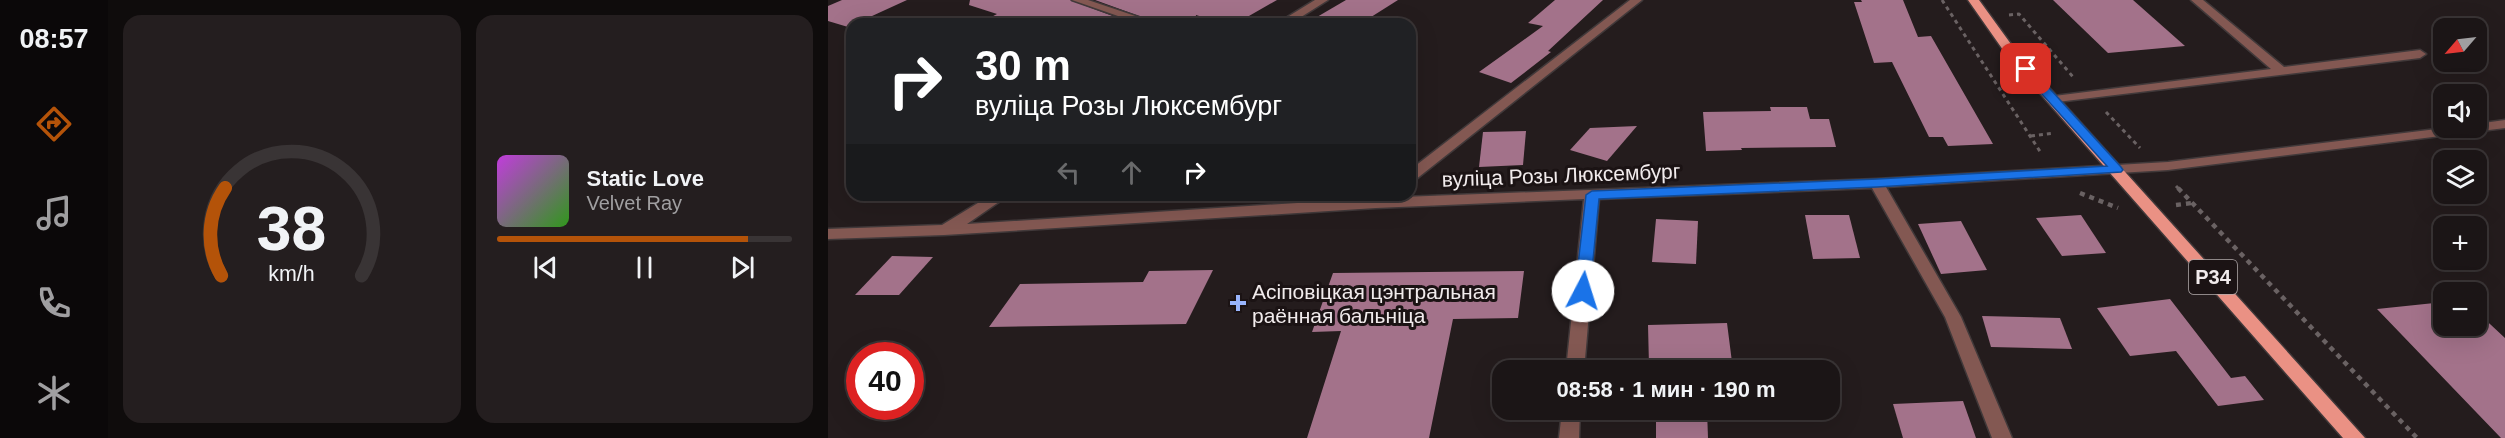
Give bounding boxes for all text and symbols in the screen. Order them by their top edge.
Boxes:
north arrow [2433,18,2487,72]
map controls [2433,18,2487,336]
text: 08:57 [19,24,89,54]
icon: right [876,42,954,120]
text: 30 m [975,42,1071,89]
pin [2000,43,2051,94]
icon: arrive [2009,52,2042,85]
button: sound [2433,84,2487,138]
text: вуліца Розы Люксембург [975,91,1282,121]
icon: directions [33,103,75,145]
button: layers [2433,150,2487,204]
icon: left [1052,156,1085,189]
icon: ahead [1115,156,1148,189]
icon: right [1178,156,1211,189]
street label: вуліца Розы Люксембург [1441,159,1681,191]
text: Static Love [587,166,704,191]
icon: music [33,192,75,234]
text: Velvet Ray [587,192,682,214]
text: 38 [257,194,326,263]
button: + [2433,216,2487,270]
icon: previous [529,251,562,284]
icon: pause [628,251,661,284]
icon: next [726,251,759,284]
position arrow [1551,259,1615,323]
road number: Р34 [2189,260,2237,294]
text: km/h [269,262,315,286]
place label: Асіповіцкая цэнтральная раённая бальніца [1252,280,1496,327]
icon: phone [33,282,75,324]
button: − [2433,282,2487,336]
marker: Асіповіцкая цэнтральная раённая бальніца [1229,294,1247,312]
speed limit sign: 40 [846,342,924,420]
icon: climate [33,372,75,414]
text: 08:58 · 1 мин · 190 m [1556,377,1776,402]

